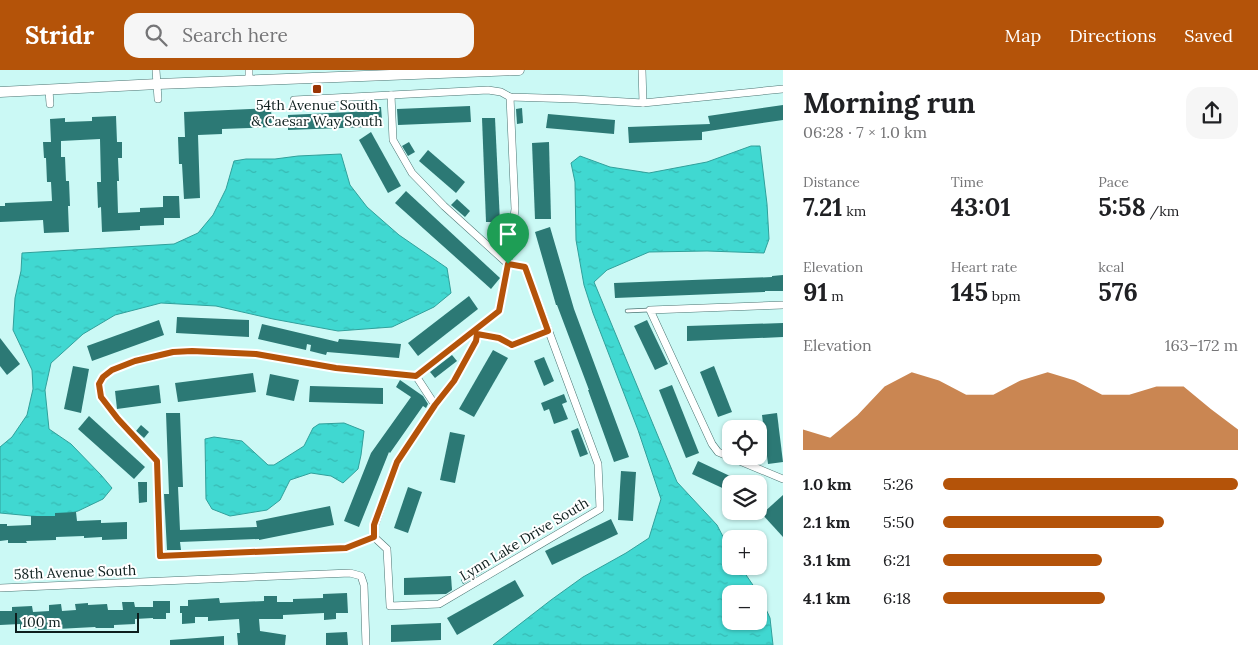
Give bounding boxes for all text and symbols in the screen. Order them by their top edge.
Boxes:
search box [124,13,474,58]
text: Stridr [25,20,94,51]
icon: search [142,21,170,49]
text: Search here [182,23,288,47]
text: Map [1005,24,1041,47]
text: Directions [1069,24,1156,47]
text: Saved [1184,24,1233,47]
marker: 54th Avenue South & Caesar Way South [311,83,323,95]
text: Morning run [803,85,975,121]
button: share [1186,87,1238,139]
place label: 54th Avenue South & Caesar Way South [251,96,383,130]
text: 06:28 · 7 × 1.0 km [803,122,927,142]
text: Distance [803,173,860,191]
text: Time [951,173,984,191]
text: Pace [1098,173,1129,191]
text: 7.21 [803,191,842,223]
text: 43:01 [951,191,1011,223]
text: 5:58 [1098,191,1146,223]
text: km [842,202,866,220]
text: /km [1146,202,1179,220]
pin [487,213,529,264]
icon: arrive [494,220,522,248]
text: Elevation [803,258,863,276]
text: Heart rate [951,258,1017,276]
text: kcal [1098,258,1124,276]
text: 91 [803,276,828,308]
text: 145 [951,276,988,308]
text: 576 [1098,276,1138,308]
text: m [828,287,844,305]
text: bpm [988,287,1021,305]
text: Elevation [803,335,872,355]
text: 163–172 m [1165,335,1238,355]
map controls [722,420,767,630]
button: locate [722,420,767,465]
text: 1.0 km [803,474,852,494]
text: 5:26 [883,474,914,494]
button: layers [722,475,767,520]
street label: Lynn Lake Drive South [456,493,592,585]
text: 2.1 km [803,512,850,532]
text: 5:50 [883,512,914,532]
button: + [722,530,767,575]
text: 3.1 km [803,550,851,570]
text: 6:21 [883,550,911,570]
street label: 58th Avenue South [13,561,137,583]
button: − [722,585,767,630]
text: 4.1 km [803,588,850,608]
text: 6:18 [883,588,911,608]
scale bar [15,610,139,633]
text: 100 m [22,613,61,631]

